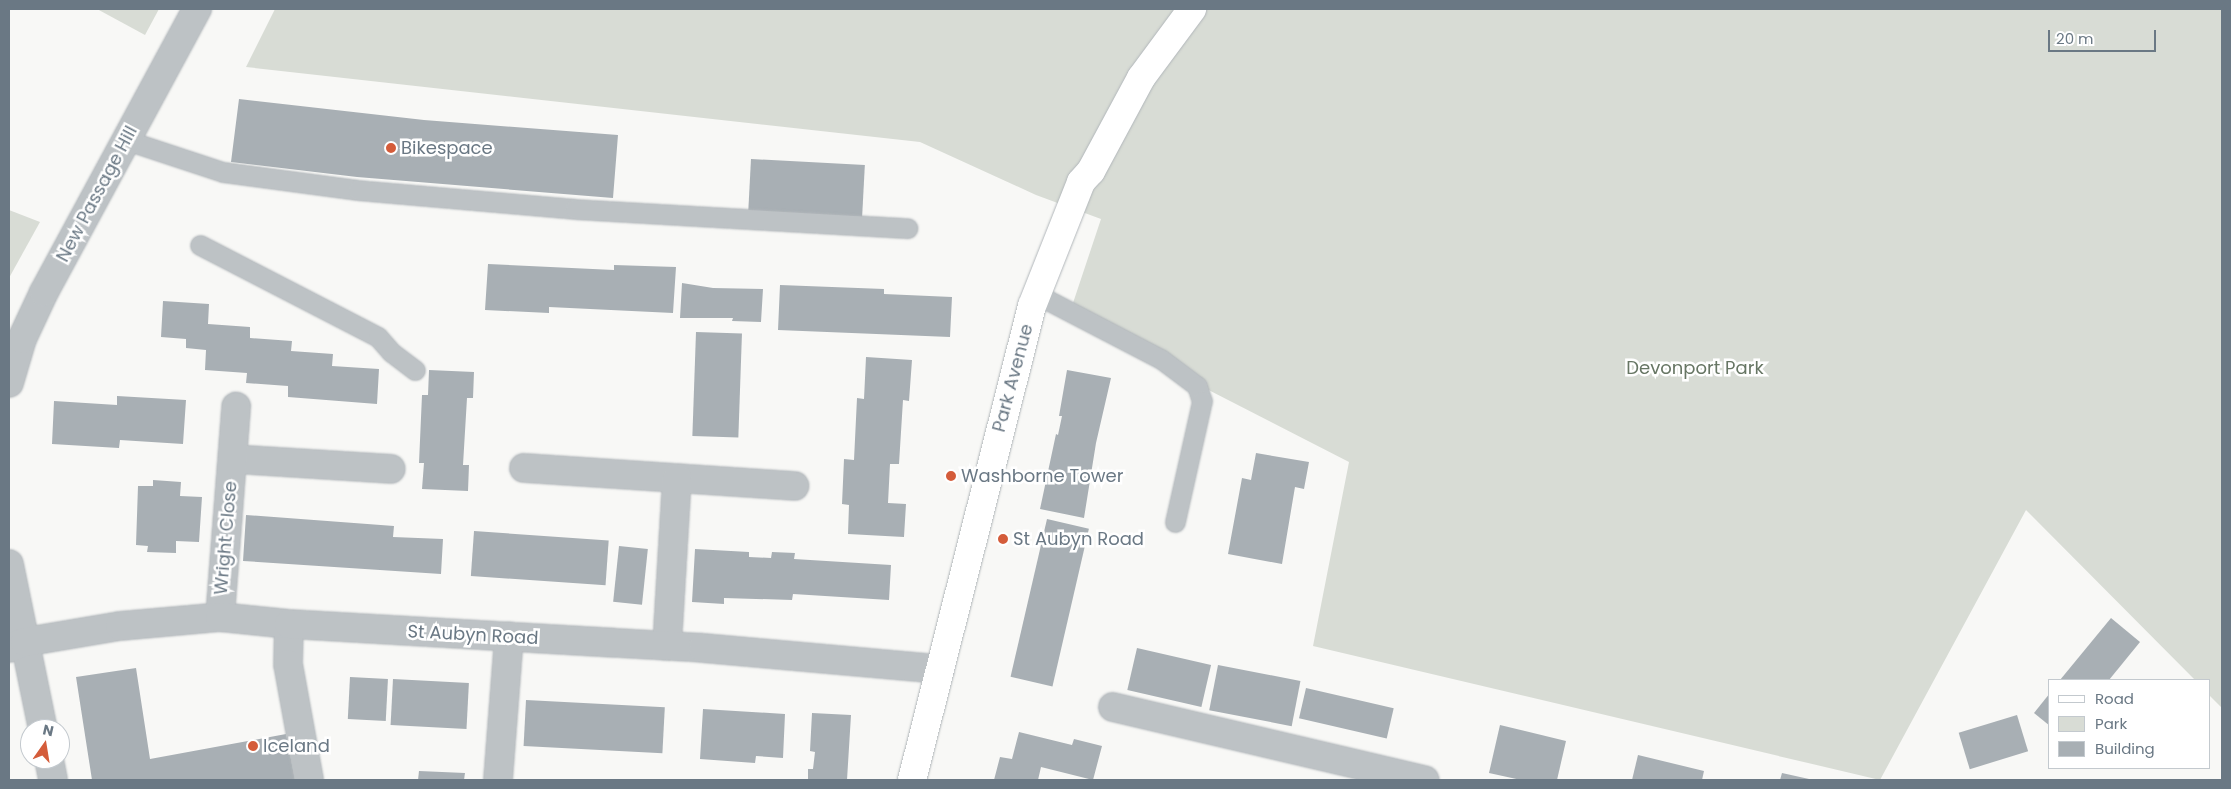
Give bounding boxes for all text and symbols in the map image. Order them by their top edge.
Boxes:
scale bar [2051,20,2158,52]
text: 20 m [2056,28,2094,49]
street label: New Passage Hill [52,122,142,266]
place label: Bikespace [401,137,493,159]
marker: Bikespace [385,142,397,154]
street label: Park Avenue [988,322,1038,434]
park label: Devonport Park [1626,357,1764,379]
place label: Washborne Tower [961,465,1123,487]
marker: Washborne Tower [945,470,957,482]
street label: Wright Close [210,480,242,596]
place label: St Aubyn Road [1013,528,1144,550]
marker: St Aubyn Road [997,533,1009,545]
street label: St Aubyn Road [407,621,539,649]
legend [2048,679,2211,769]
text: Road [2095,688,2134,709]
text: Park [2095,713,2127,734]
north arrow [20,719,70,769]
text: N [41,719,56,741]
place label: Iceland [263,735,330,757]
text: Building [2095,738,2155,759]
marker: Iceland [247,740,259,752]

